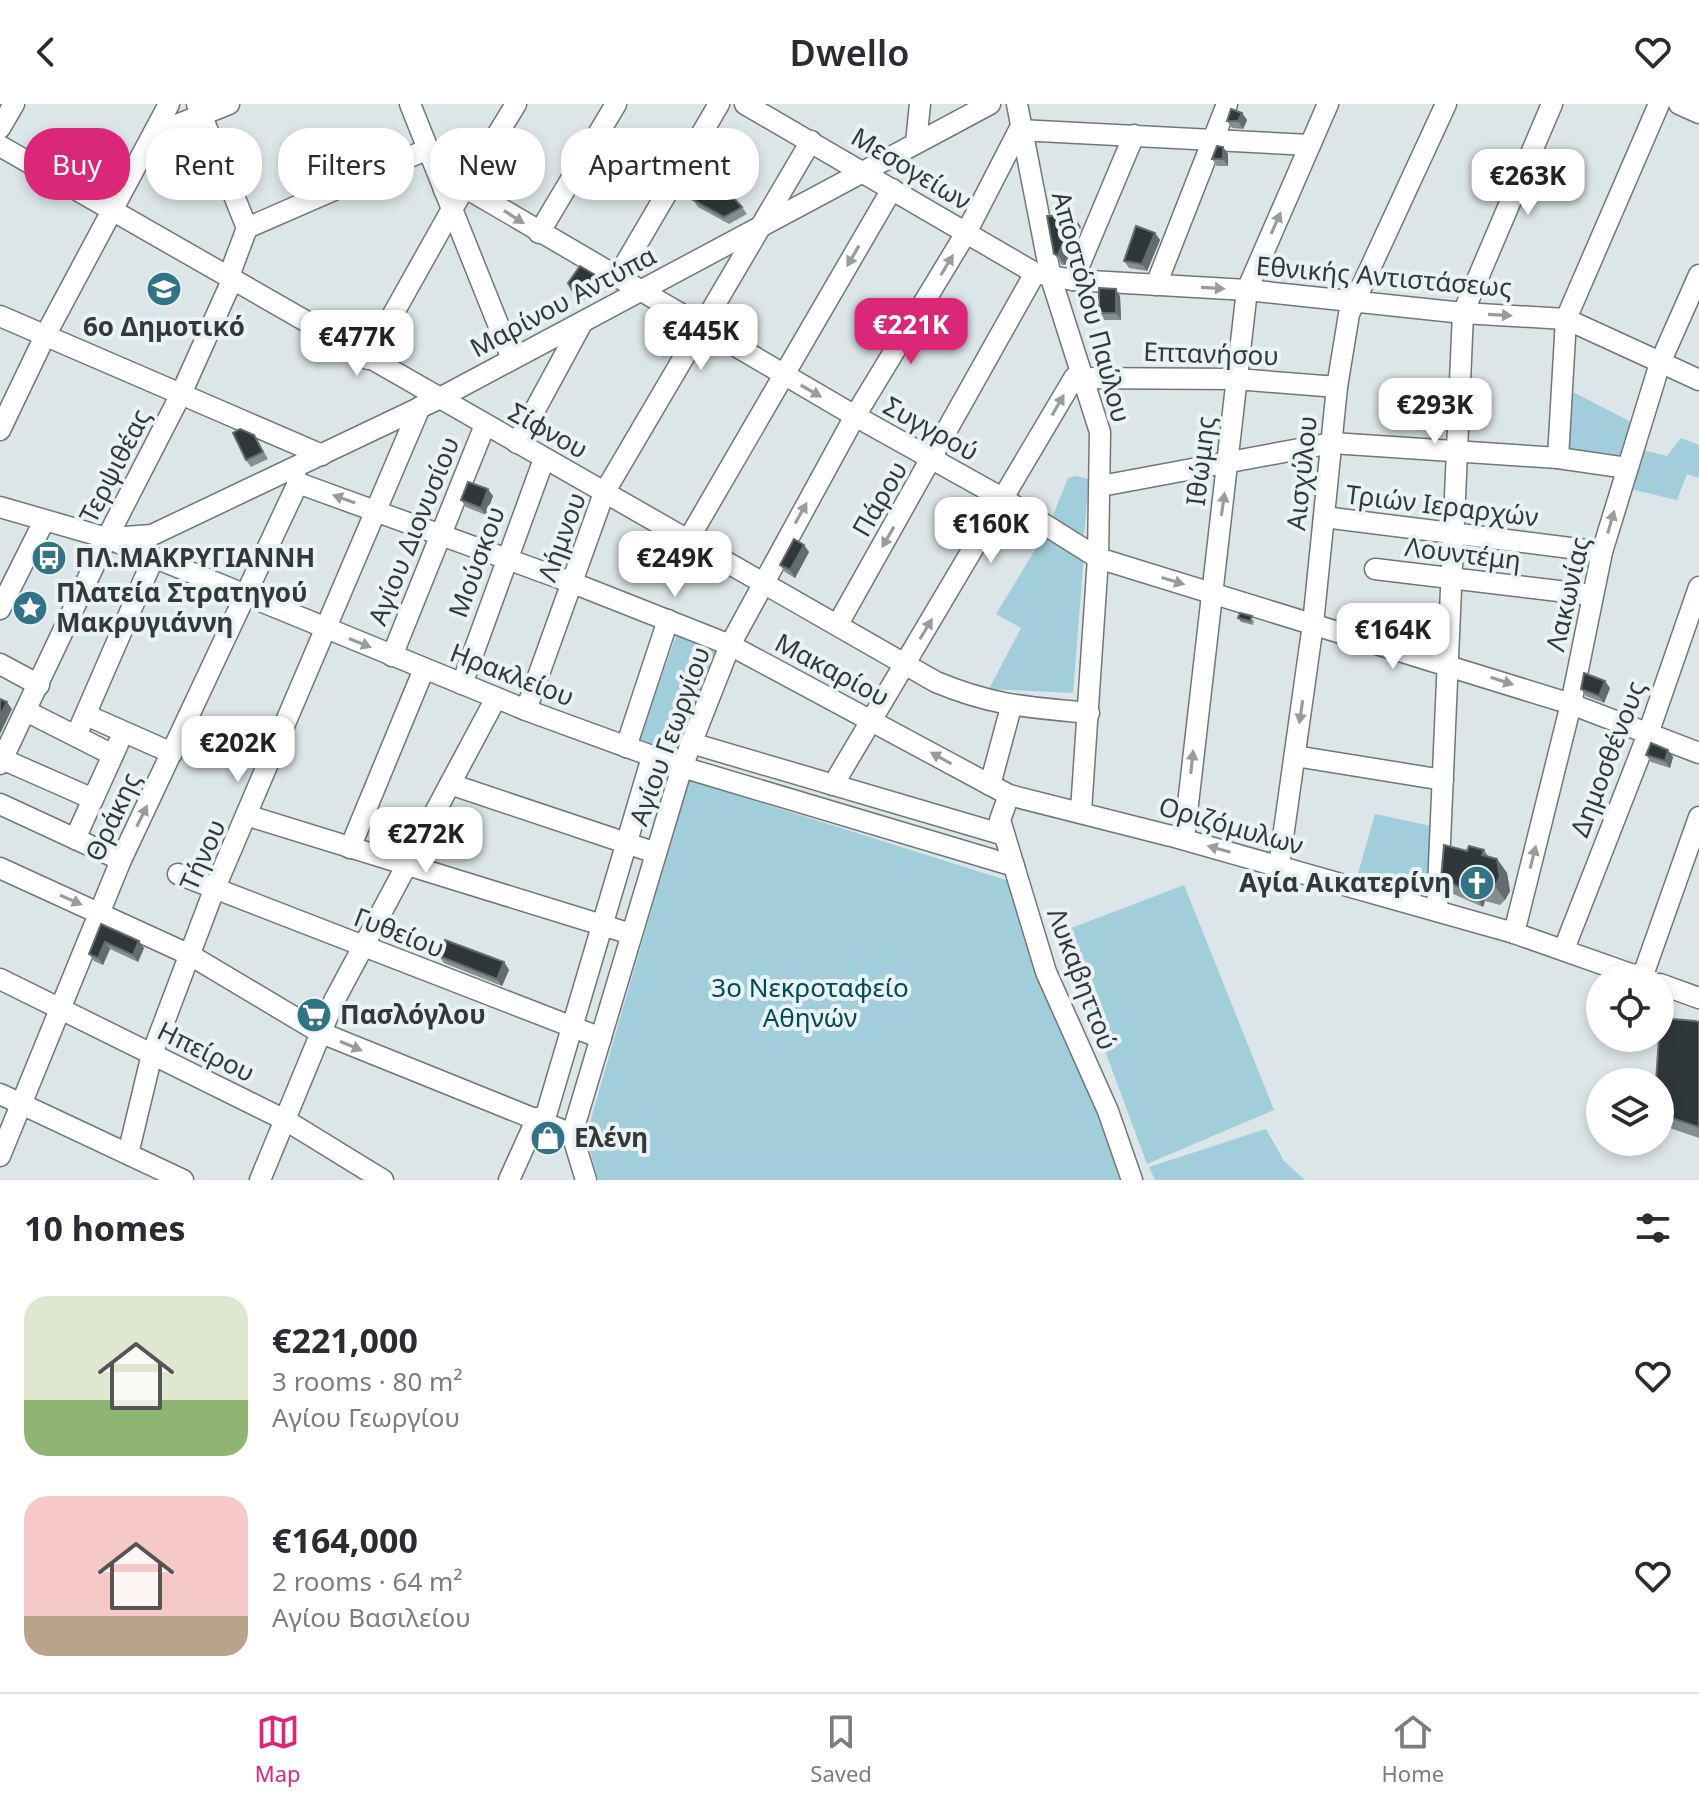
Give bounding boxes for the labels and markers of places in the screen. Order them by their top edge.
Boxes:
pin: €263K [1472,149,1584,217]
school or university icon: 6ο Δημοτικό [145,270,183,308]
pin: €221K [855,298,967,366]
pin: €445K [645,304,757,372]
place label: 6ο Δημοτικό [83,308,245,344]
pin: €477K [301,310,413,378]
pin: €293K [1379,378,1491,446]
pin: €160K [935,497,1047,565]
pin: €249K [619,531,731,599]
bus stop icon: ΠΛ.ΜΑΚΡΥΓΙΑΝΝΗ [30,539,68,577]
place label: ΠΛ.ΜΑΚΡΥΓΙΑΝΝΗ [75,539,315,575]
place label: Πλατεία Στρατηγού Μακρυγιάννη [56,574,308,640]
place icon: Πλατεία Στρατηγού Μακρυγιάννη [11,589,49,627]
pin: €164K [1337,603,1449,671]
pin: €202K [182,716,294,784]
pin: €272K [370,807,482,875]
place label: Αγία Αικατερίνη [1239,864,1451,900]
church icon: Αγία Αικατερίνη [1458,864,1496,902]
supermarket icon: Πασλόγλου [295,996,333,1034]
place label: Πασλόγλου [340,996,486,1032]
shop icon: Ελένη [529,1119,567,1157]
place label: Ελένη [574,1119,648,1155]

